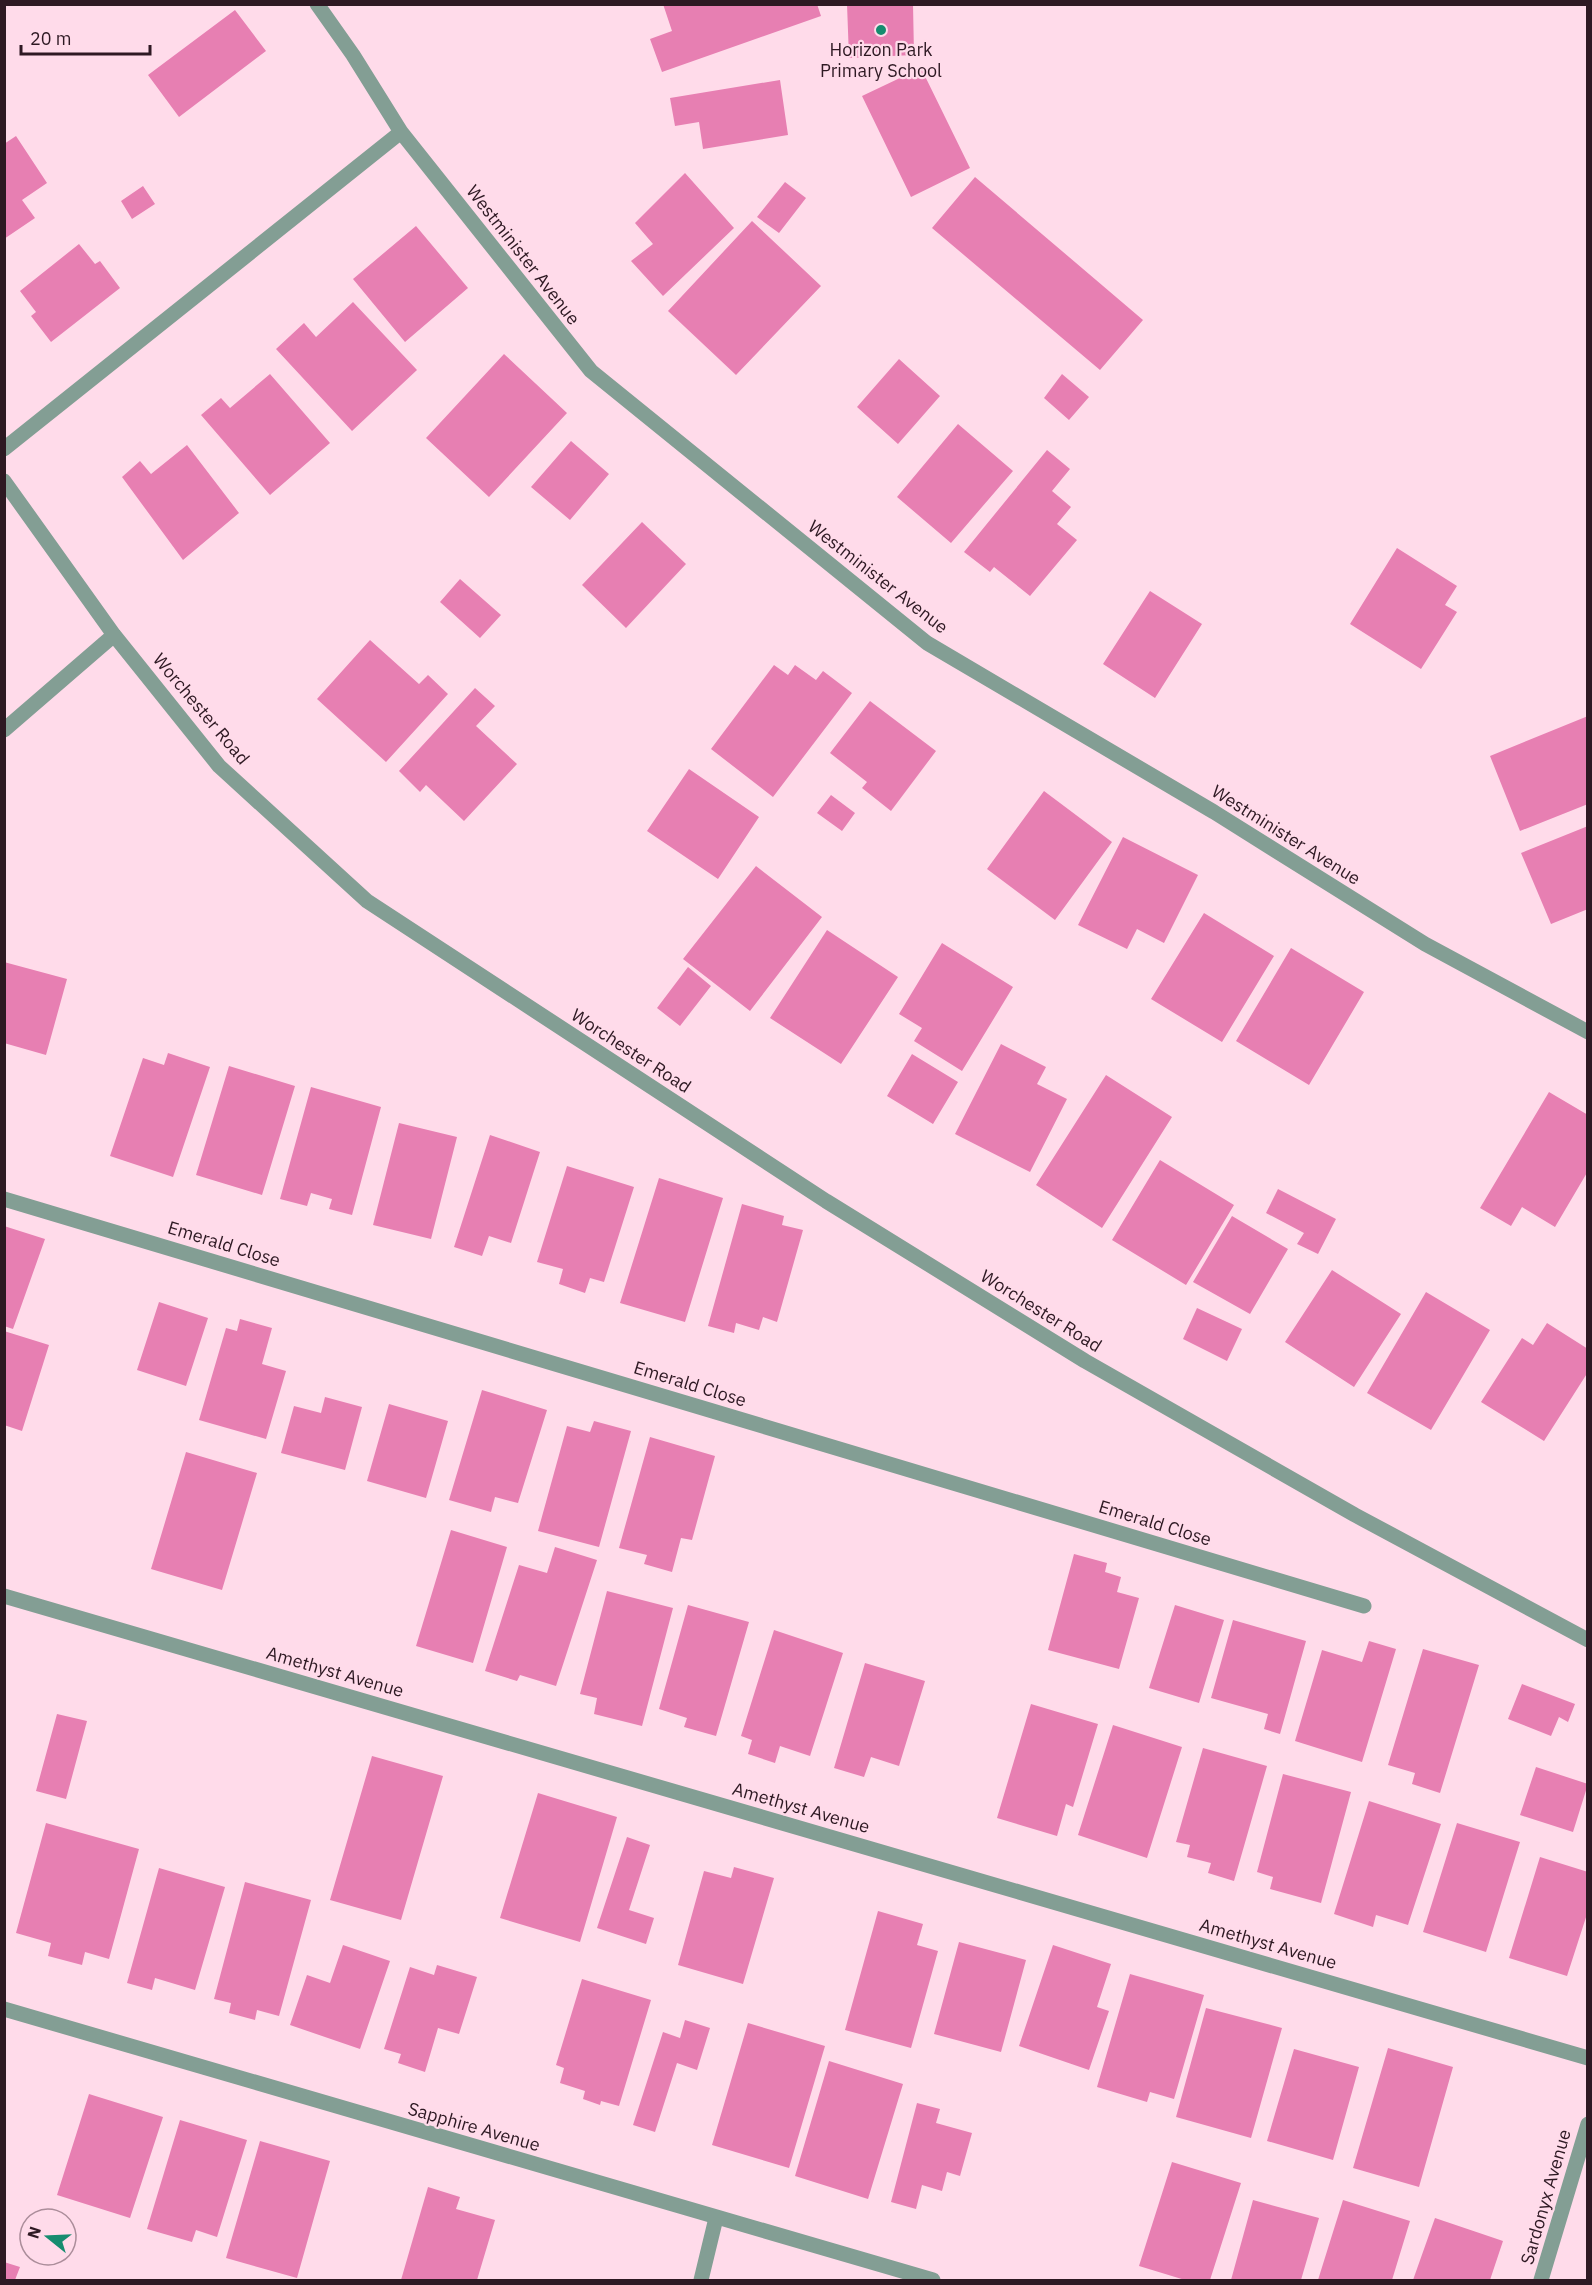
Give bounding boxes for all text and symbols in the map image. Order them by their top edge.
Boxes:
scale bar [21,18,150,56]
marker: Horizon Park Primary School [874,23,888,37]
text: 20 m [30,27,72,50]
place label: Horizon Park Primary School [820,38,942,82]
street label: Westminister Avenue [462,180,585,329]
street label: Westminister Avenue [804,515,953,638]
street label: Worchester Road [148,648,255,769]
street label: Westminister Avenue [1208,779,1365,890]
street label: Worchester Road [567,1003,696,1098]
street label: Emerald Close [165,1215,283,1272]
street label: Worchester Road [976,1264,1106,1357]
street label: Emerald Close [631,1355,749,1412]
street label: Emerald Close [1096,1494,1214,1551]
street label: Amethyst Avenue [264,1641,407,1702]
street label: Amethyst Avenue [730,1777,873,1838]
street label: Amethyst Avenue [1197,1913,1340,1974]
street label: Sapphire Avenue [405,2097,543,2156]
street label: Sardonyx Avenue [1515,2126,1576,2267]
north arrow [18,2207,78,2267]
text: N [22,2224,45,2241]

